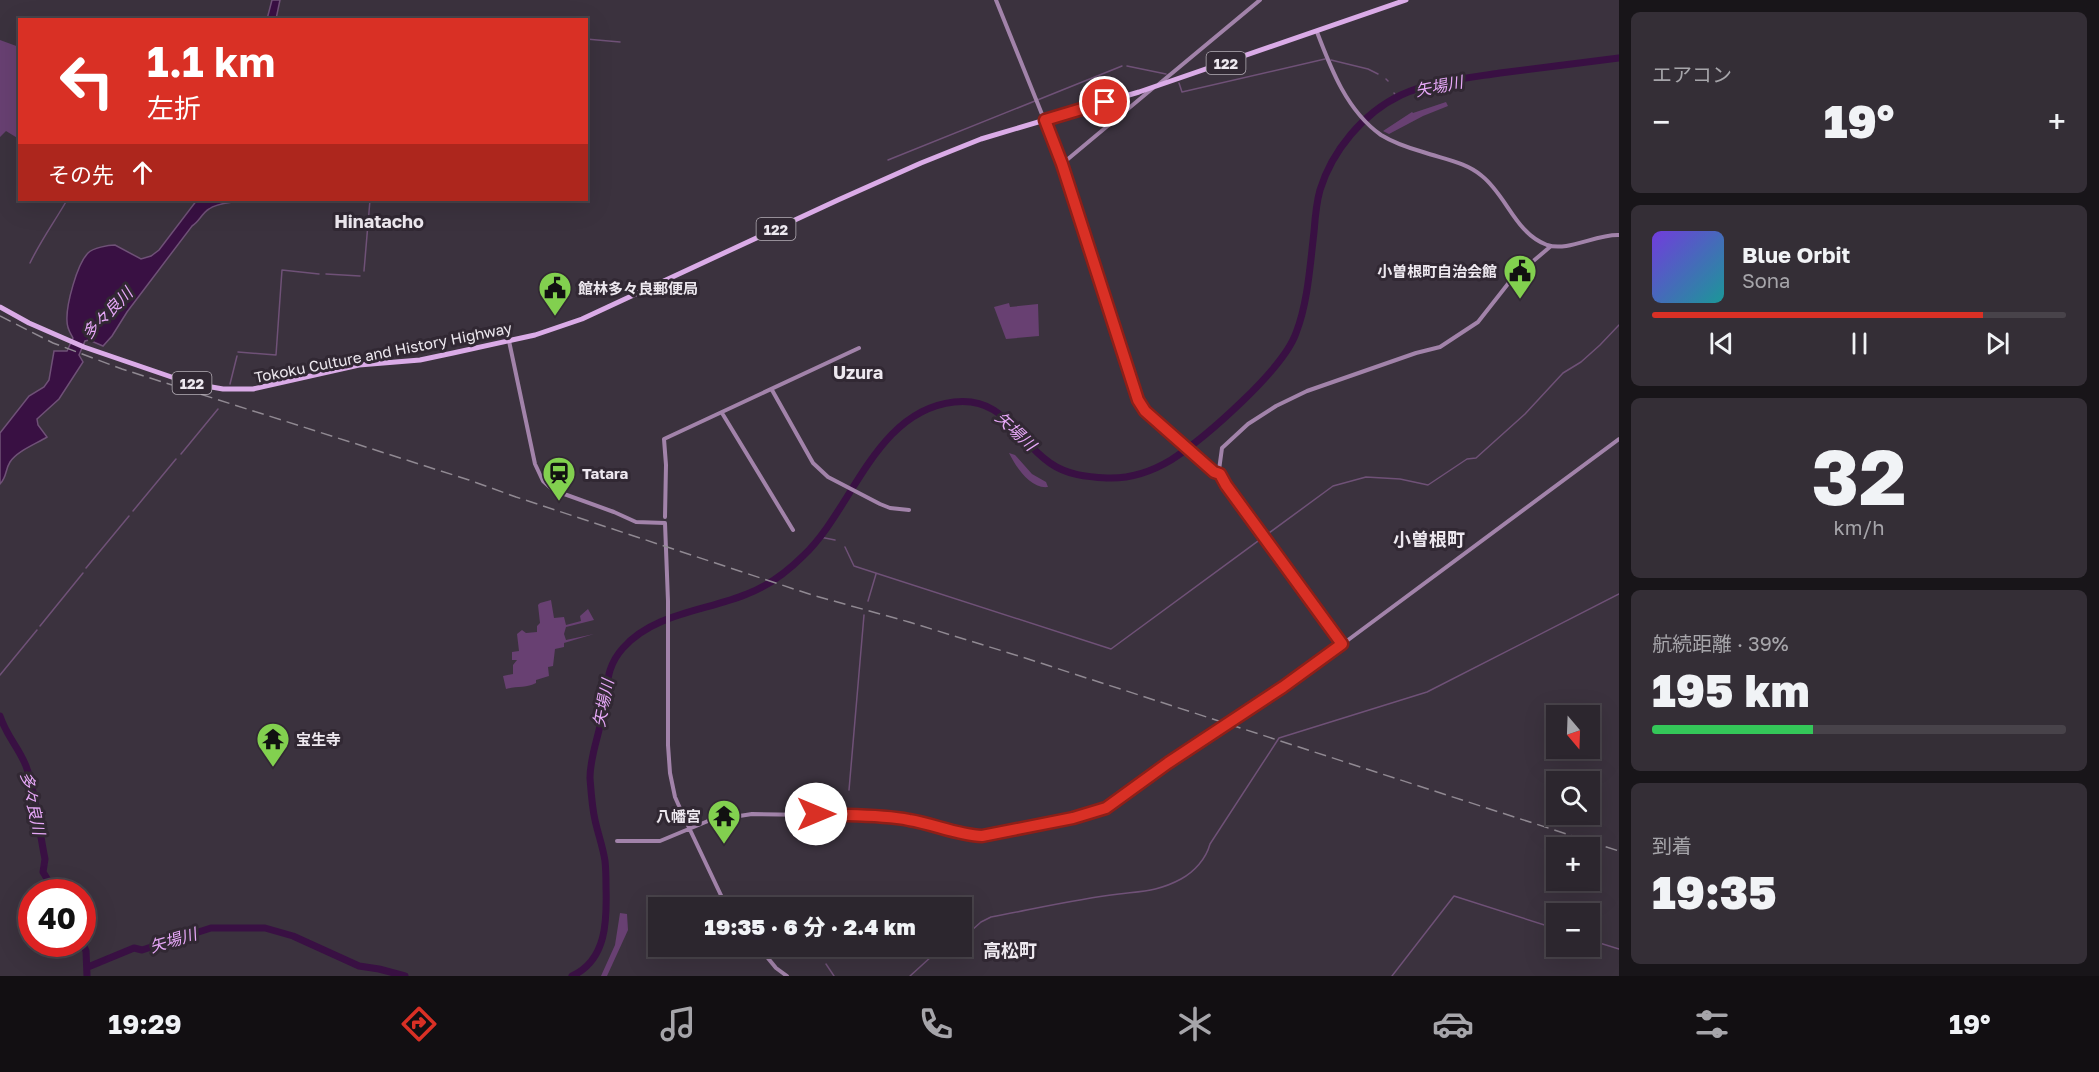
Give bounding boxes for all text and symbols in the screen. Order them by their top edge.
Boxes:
text: 1.1 km [147,36,275,86]
icon: left [48,42,126,120]
road number: 122 [1206,52,1246,74]
text: エアコン [1652,62,1732,86]
water label: 矢場川 [1414,71,1466,100]
pin [1079,76,1130,127]
icon: arrive [1088,85,1121,118]
text: 左折 [147,92,201,124]
text: 19° [1824,94,1894,148]
text: − [1652,102,1670,141]
text: + [2048,102,2066,141]
icon: ahead [126,156,159,189]
text: その先 [48,161,114,188]
district label: Hinatacho [334,210,424,232]
road number: 122 [756,218,796,240]
text: Blue Orbit [1742,241,1850,268]
public building icon: 小曽根町自治会館 [1502,253,1538,300]
place label: 小曽根町自治会館 [1377,262,1497,280]
text: Sona [1742,268,1790,292]
public building icon: 館林多々良郵便局 [537,270,573,317]
place label: 館林多々良郵便局 [578,279,698,297]
water label: 多々良川 [78,282,138,343]
street label: Tokoku Culture and History Highway [253,318,514,386]
icon: previous [1705,327,1738,360]
icon: pause [1843,327,1876,360]
icon: next [1981,327,2014,360]
district label: Uzura [833,361,883,383]
road number: 122 [172,372,212,394]
water label: 矢場川 [992,407,1042,456]
text: 32 [1811,429,1907,522]
station icon: Tatara [541,455,577,502]
place label: Tatara [582,464,629,482]
text: km/h [1834,515,1884,539]
district label: 小曽根町 [1393,528,1465,550]
text: 航続距離 · 39% [1652,631,1789,655]
text: 195 km [1652,663,1810,717]
water label: 矢場川 [589,676,618,728]
north arrow [1546,705,1600,759]
map controls [1546,705,1600,957]
temple icon: 宝生寺 [255,721,291,768]
place label: 宝生寺 [296,730,341,748]
water label: 多々良川 [17,770,50,838]
button: search [1546,771,1600,825]
position arrow [784,782,848,846]
temple icon: 八幡宮 [706,798,742,845]
place label: 八幡宮 [656,807,701,825]
text: 到着 [1652,833,1692,857]
button: + [1546,837,1600,891]
text: 19:35 [1652,865,1777,919]
speed limit sign: 40 [18,879,96,957]
button: − [1546,903,1600,957]
text: 19:35 · 6 分 · 2.4 km [704,913,916,940]
water label: 矢場川 [147,923,201,957]
district label: 高松町 [983,939,1037,961]
icon: directions [398,1003,440,1045]
icon: music [657,1003,699,1045]
icon: phone [915,1003,957,1045]
icon: climate [1174,1003,1216,1045]
icon: car [1432,1003,1474,1045]
icon: filters [1691,1003,1733,1045]
text: 19:29 [108,1008,182,1040]
text: 19° [1949,1008,1991,1040]

